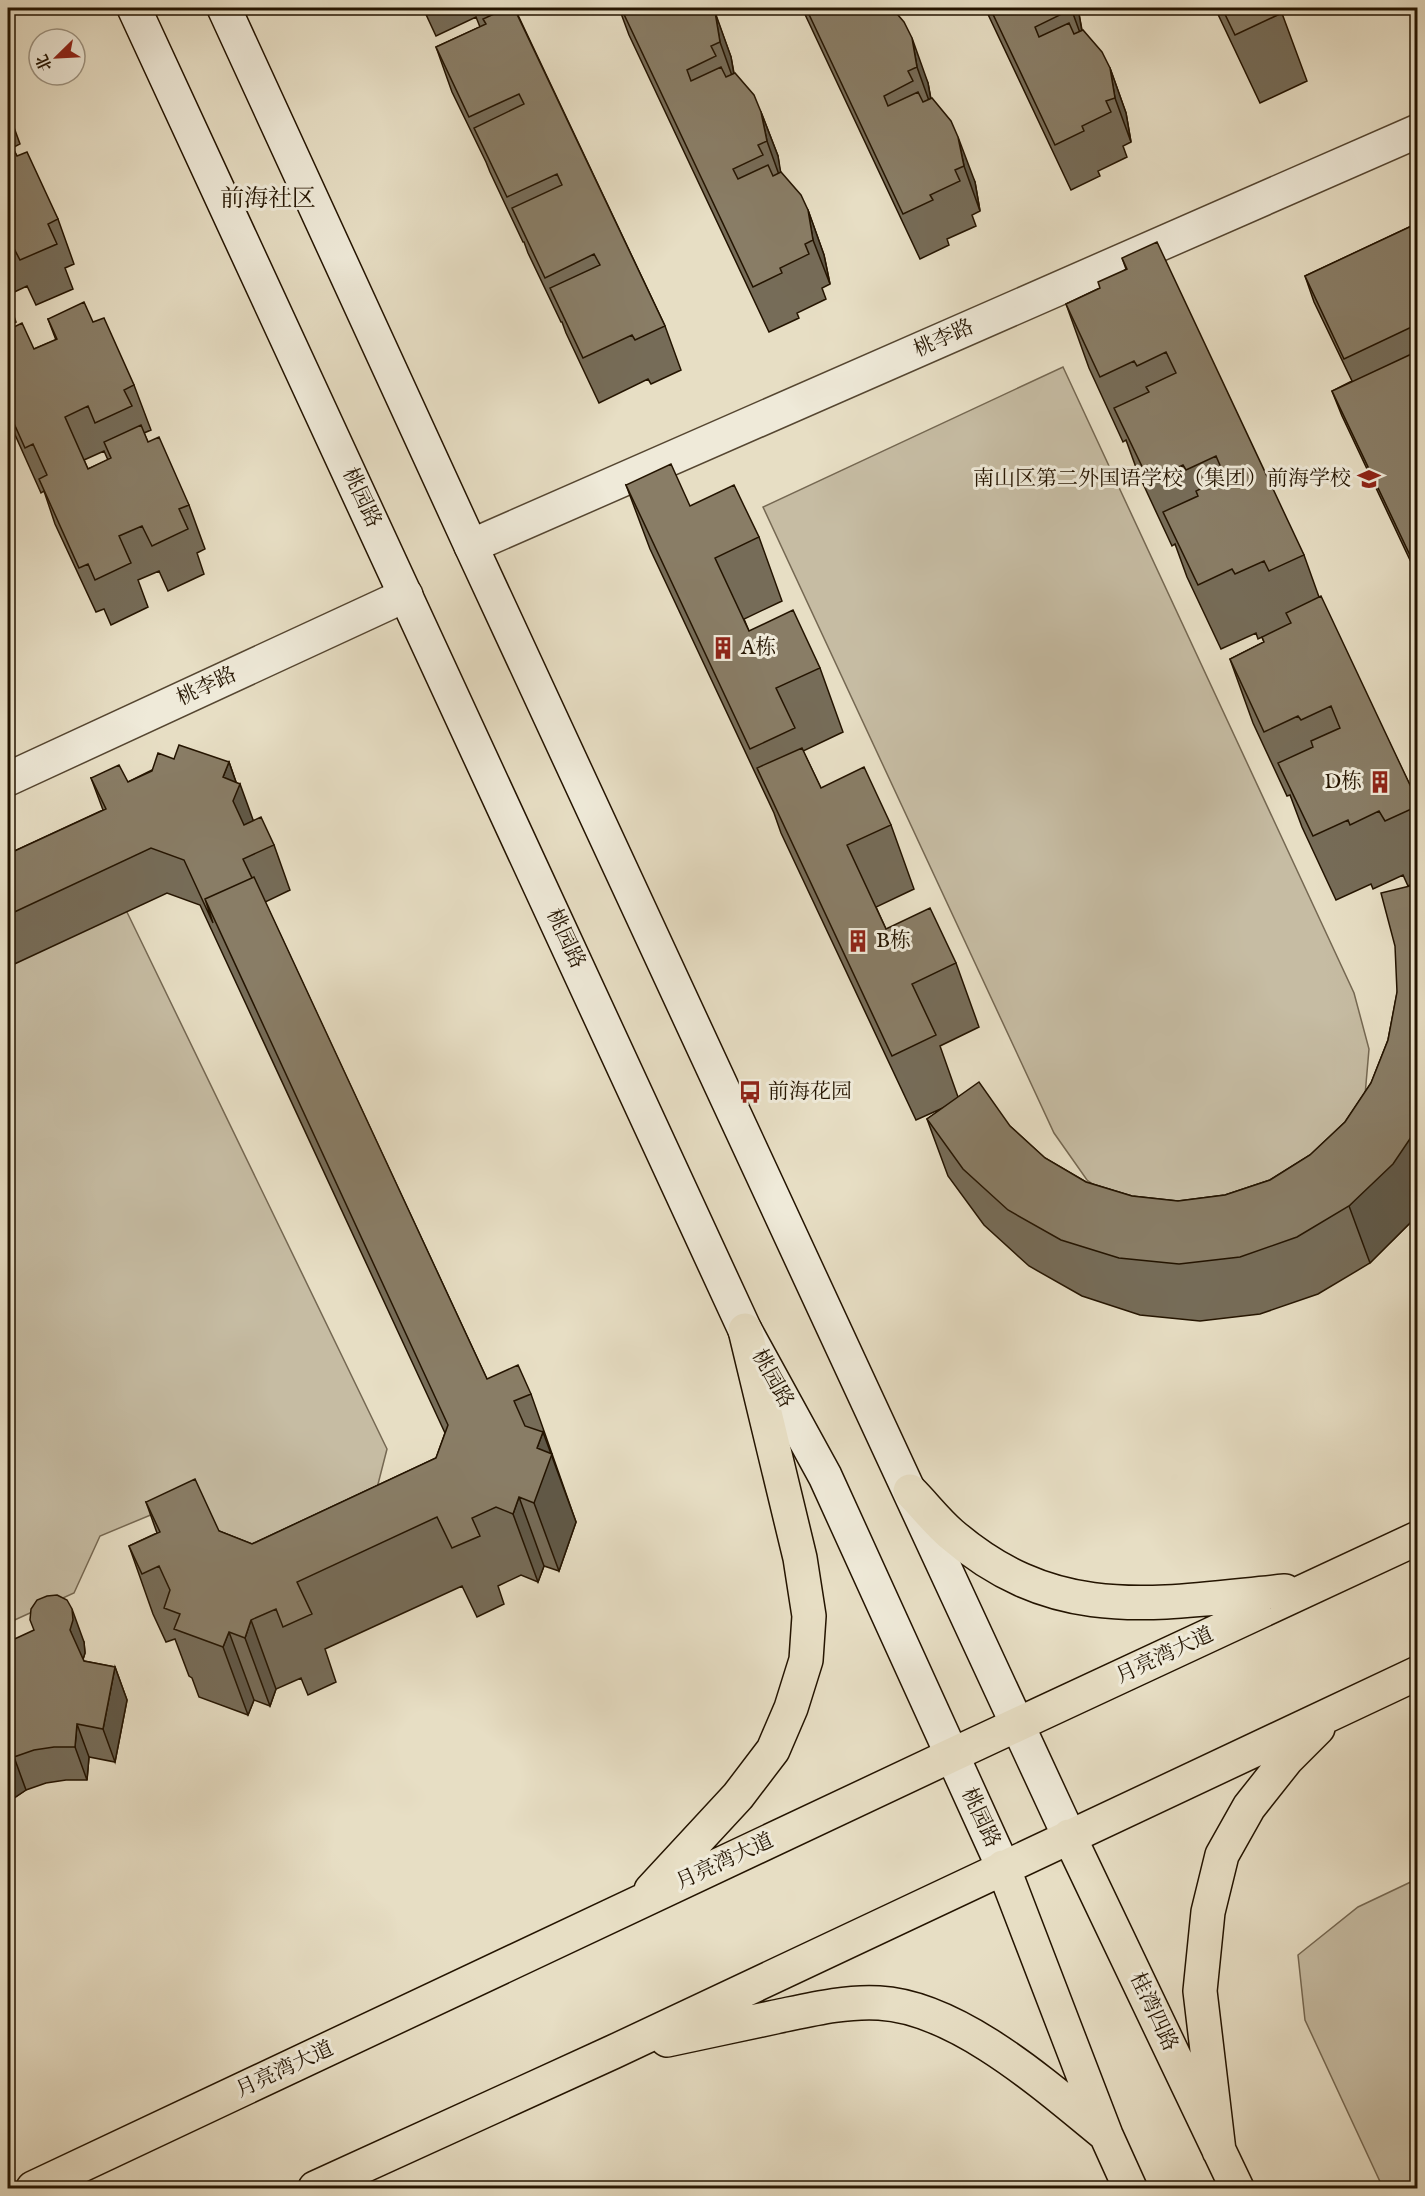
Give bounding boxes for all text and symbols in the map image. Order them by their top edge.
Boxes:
north arrow [27,27,87,87]
text: 北 [33,51,58,74]
district label: 前海社区 [220,184,316,215]
street label: 桃李路 [910,314,978,364]
street label: 桃园路 [335,464,387,532]
place label: 南山区第二外国语学校（集团）前海学校 [973,466,1351,493]
school or university icon: 南山区第二外国语学校（集团）前海学校 [1356,466,1382,492]
building icon: A栋 [710,635,736,661]
place label: A栋 [740,635,776,662]
street label: 桃李路 [173,661,241,713]
place label: D栋 [1324,769,1362,796]
building icon: D栋 [1367,769,1393,795]
street label: 桃园路 [539,905,591,973]
building icon: B栋 [845,928,871,954]
place label: B栋 [876,928,911,955]
bus stop icon: 前海花园 [737,1079,763,1105]
place label: 前海花园 [768,1079,852,1106]
street label: 桃园路 [745,1345,799,1413]
street label: 月亮湾大道 [1112,1622,1218,1690]
street label: 桃园路 [954,1784,1006,1852]
street label: 月亮湾大道 [672,1828,778,1896]
street label: 桂湾四路 [1123,1968,1183,2056]
street label: 月亮湾大道 [232,2036,338,2104]

